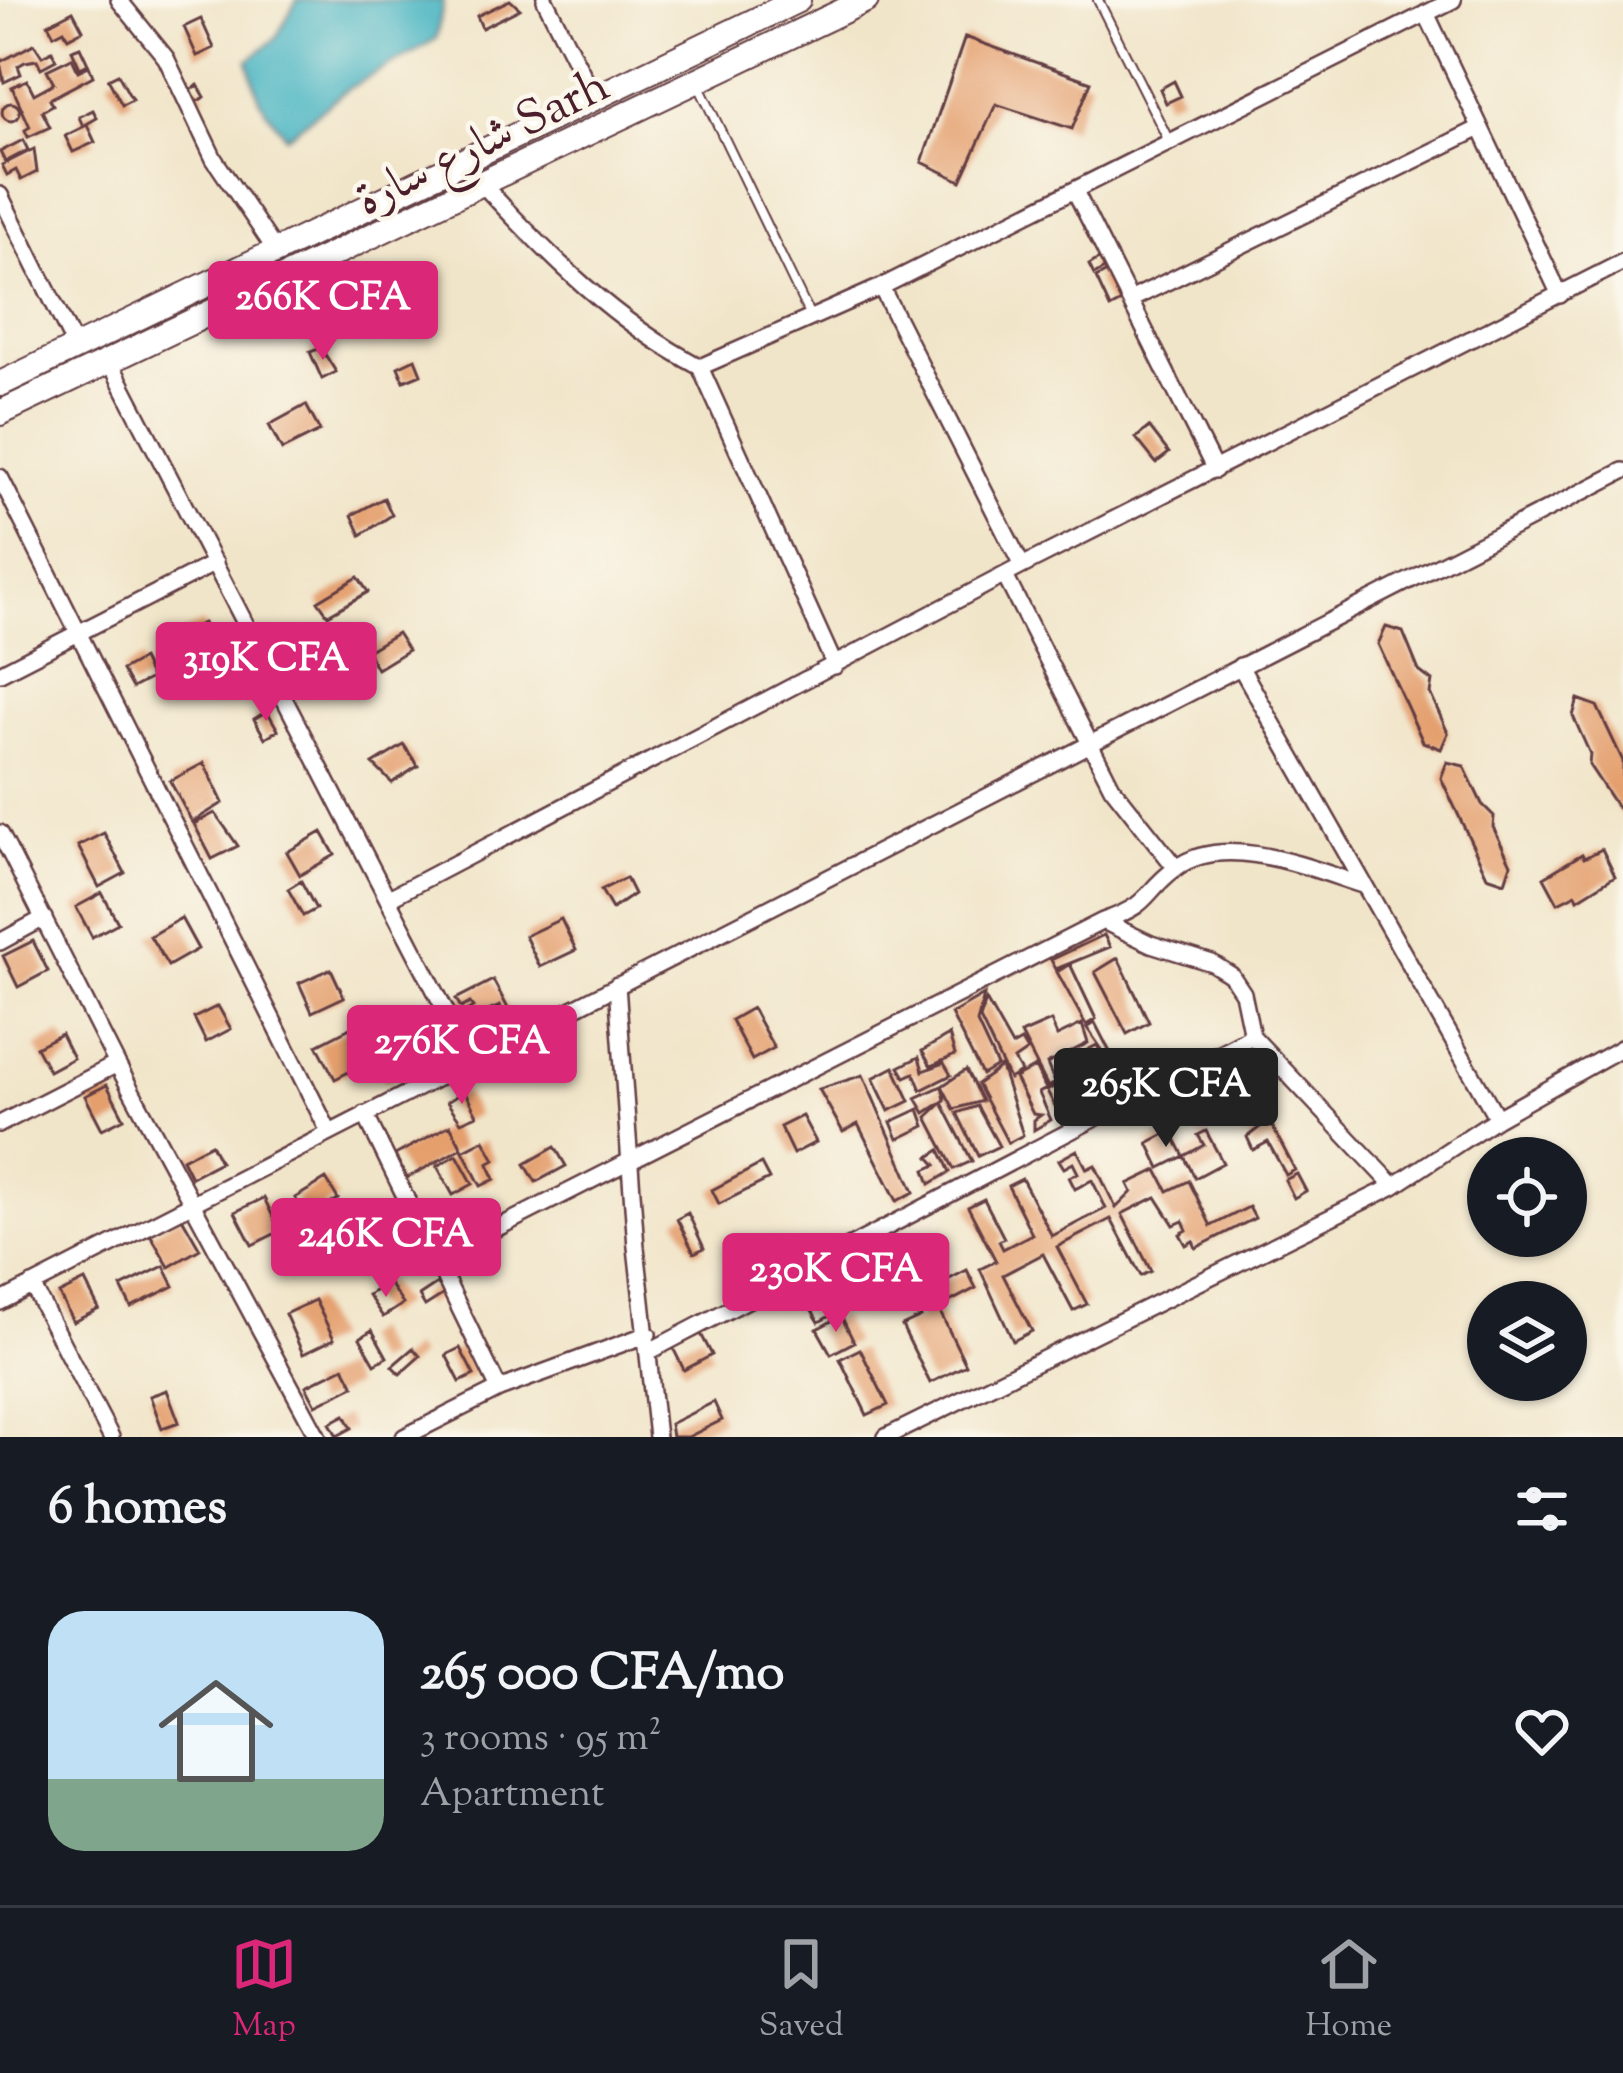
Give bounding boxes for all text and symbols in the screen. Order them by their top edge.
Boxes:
street label: شارع سارة Sarh [345,54,622,236]
pin: 266K CFA [199,261,447,363]
text: 266K CFA [235,272,411,328]
pin: 319K CFA [142,622,390,724]
text: 319K CFA [183,633,349,689]
pin: 276K CFA [338,1005,586,1107]
text: 276K CFA [374,1016,550,1072]
pin: 265K CFA [1042,1048,1290,1150]
text: 265K CFA [1081,1059,1251,1115]
map controls [1467,1137,1587,1401]
button: locate [1467,1137,1587,1257]
pin: 246K CFA [262,1198,510,1300]
text: 246K CFA [298,1209,474,1265]
pin: 230K CFA [712,1233,960,1335]
text: 230K CFA [749,1244,923,1300]
button: layers [1467,1281,1587,1401]
text: 6 homes [48,1473,227,1546]
icon: filters [1509,1476,1575,1542]
text: 265 000 CFA/mo [420,1639,784,1712]
icon: home [144,1659,288,1803]
icon: heart [1509,1698,1575,1764]
text: 3 rooms · 95 m² [420,1712,662,1768]
text: Apartment [420,1768,604,1824]
tab: Map [231,1931,297,2051]
tab: Saved [759,1931,844,2051]
tab: Home [1306,1931,1392,2051]

